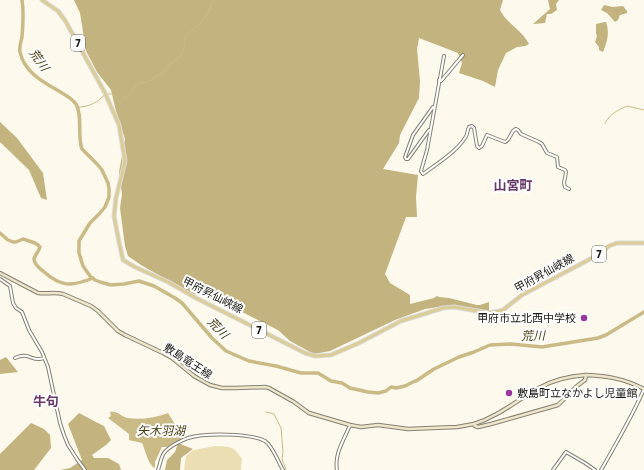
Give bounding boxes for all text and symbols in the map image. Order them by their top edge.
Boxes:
road number: 7 [71,35,85,51]
water label: 荒川 [26,45,54,76]
district label: 山宮町 [493,176,533,195]
road number: 7 [592,246,606,262]
street label: 甲府昇仙峡線 [511,250,577,296]
street label: 甲府昇仙峡線 [180,273,246,317]
place label: 甲府市立北西中学校 [477,310,576,326]
water label: 荒川 [204,313,234,344]
marker: 甲府市立北西中学校 [579,313,589,323]
road number: 7 [252,322,266,338]
water label: 荒川 [521,327,547,344]
street label: 敷島竜王線 [161,339,215,383]
place label: 敷島町立なかよし児童館 [517,385,637,401]
marker: 敷島町立なかよし児童館 [504,388,514,398]
district label: 牛句 [33,392,59,411]
water label: 矢木羽湖 [137,422,187,439]

